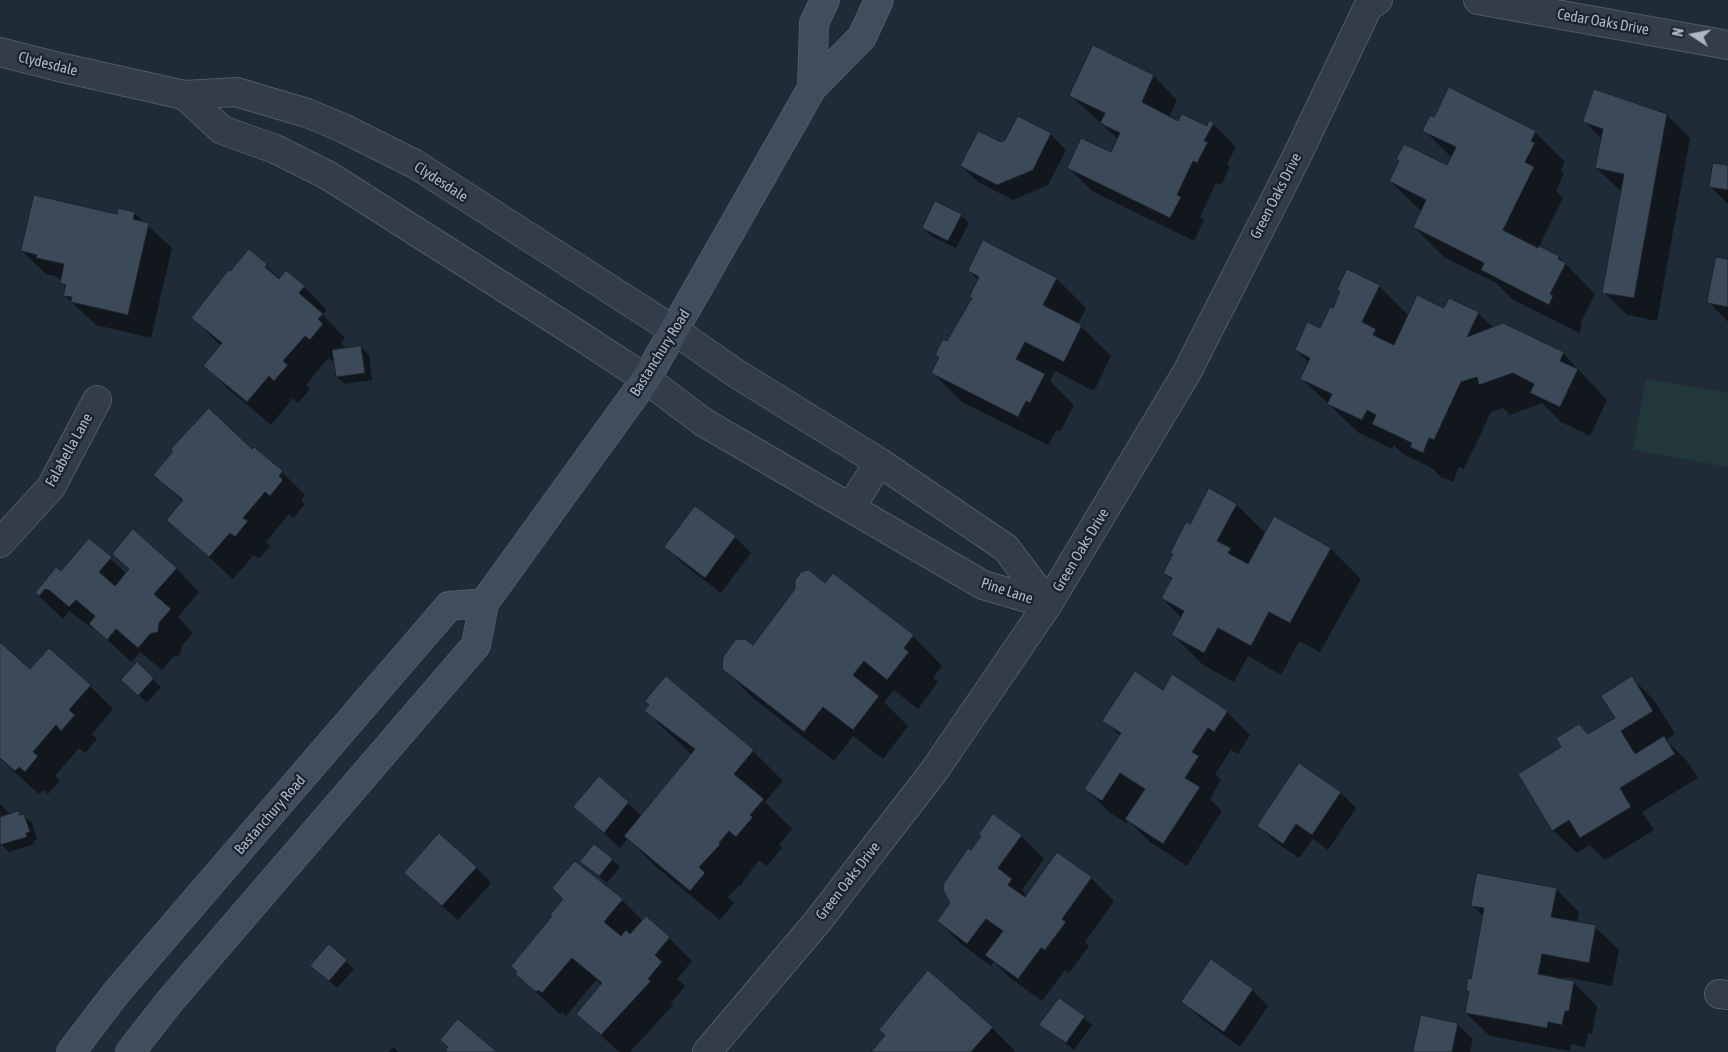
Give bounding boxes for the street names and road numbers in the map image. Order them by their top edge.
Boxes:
street label: Cedar Oaks Drive [1556,5,1650,39]
street label: Clydesdale [16,48,80,80]
street label: Green Oaks Drive [1247,150,1305,242]
street label: Clydesdale [411,158,471,206]
street label: Bastanchury Road [626,306,694,400]
street label: Falabella Lane [41,410,97,490]
street label: Green Oaks Drive [1049,505,1113,595]
street label: Pine Lane [979,574,1035,608]
street label: Bastanchury Road [231,772,309,858]
street label: Green Oaks Drive [812,838,884,924]

